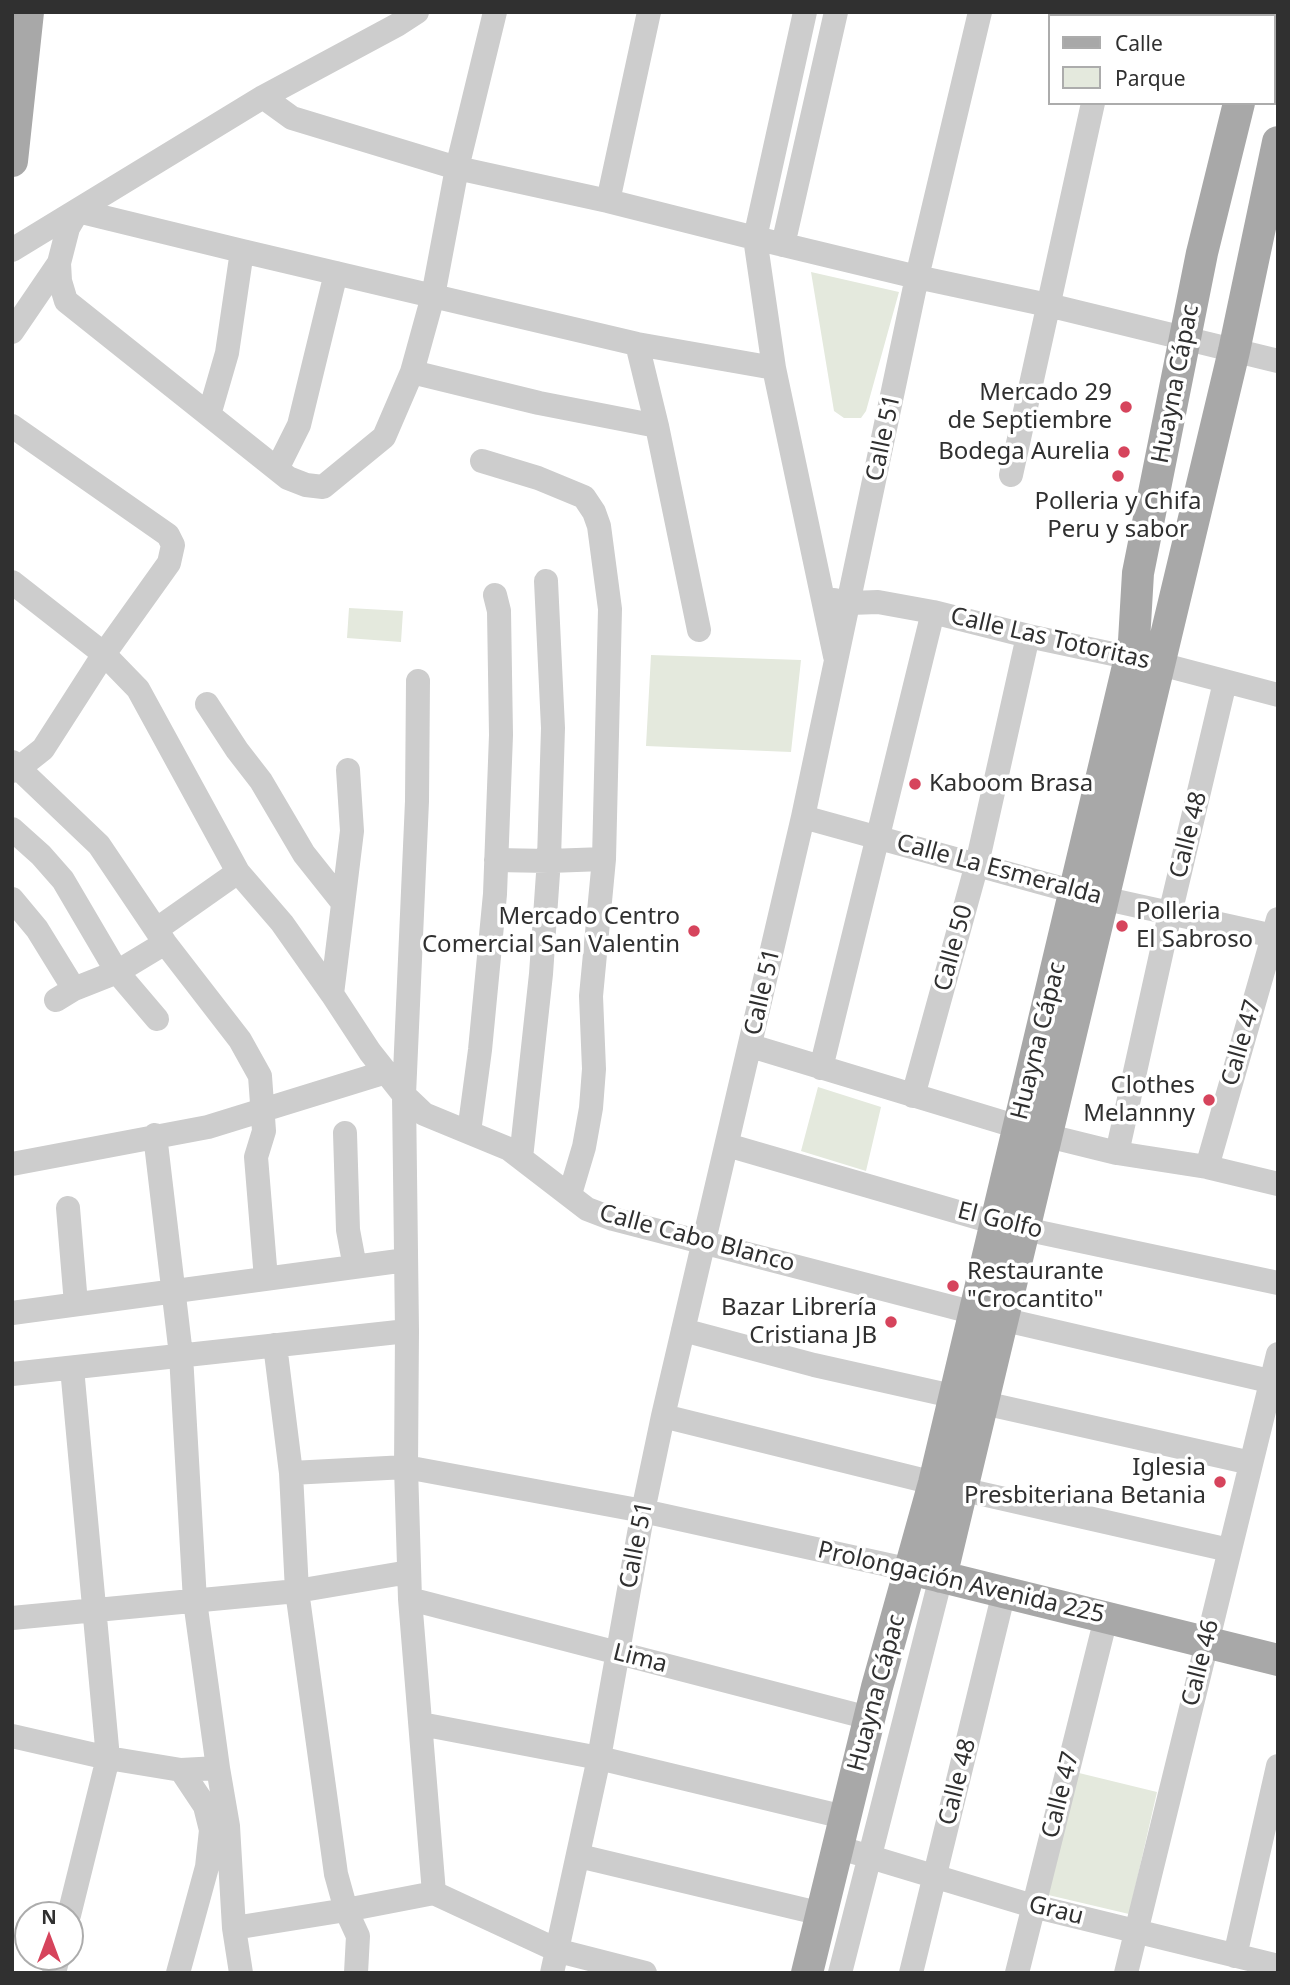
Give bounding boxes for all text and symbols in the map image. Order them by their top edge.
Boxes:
legend [1048,14,1276,105]
text: Calle [1115,29,1163,57]
text: Parque [1115,64,1185,92]
street label: Huayna Cápac [1146,302,1206,466]
place label: Mercado 29 de Septiembre [947,379,1112,435]
street label: Calle 51 [861,392,907,484]
marker: Mercado 29 de Septiembre [1118,399,1134,415]
place label: Bodega Aurelia [938,438,1110,466]
marker: Bodega Aurelia [1116,444,1132,460]
marker: Polleria y Chifa Peru y sabor [1110,468,1126,484]
place label: Polleria y Chifa Peru y sabor [1034,488,1202,544]
street label: Calle Las Totoritas [948,602,1152,676]
place label: Kaboom Brasa [929,770,1093,798]
marker: Kaboom Brasa [907,776,923,792]
street label: Calle 48 [1164,789,1214,881]
street label: Calle La Esmeralda [893,829,1105,911]
place label: Polleria El Sabroso [1136,898,1253,954]
street label: Calle 50 [929,902,979,994]
place label: Mercado Centro Comercial San Valentin [422,903,680,959]
marker: Polleria El Sabroso [1114,918,1130,934]
marker: Mercado Centro Comercial San Valentin [686,923,702,939]
street label: Calle 51 [739,946,787,1038]
street label: Huayna Cápac [1006,959,1072,1123]
street label: Calle 47 [1216,997,1268,1089]
place label: Clothes Melannny [1083,1072,1195,1128]
marker: Clothes Melannny [1201,1092,1217,1108]
street label: El Golfo [954,1197,1046,1245]
street label: Calle Cabo Blanco [596,1199,798,1279]
place label: Restaurante "Crocantito" [967,1258,1104,1314]
marker: Restaurante "Crocantito" [945,1278,961,1294]
place label: Bazar Librería Cristiana JB [721,1294,877,1350]
marker: Bazar Librería Cristiana JB [883,1314,899,1330]
place label: Iglesia Presbiteriana Betania [964,1454,1206,1510]
marker: Iglesia Presbiteriana Betania [1212,1474,1228,1490]
street label: Calle 51 [614,1499,660,1591]
street label: Prolongación Avenida 225 [815,1536,1107,1630]
street label: Huayna Cápac [842,1611,912,1775]
street label: Calle 46 [1176,1617,1226,1709]
street label: Lima [610,1638,670,1680]
street label: Calle 48 [933,1736,983,1828]
street label: Calle 47 [1036,1749,1086,1841]
street label: Grau [1026,1890,1086,1932]
north arrow [14,1901,84,1971]
text: N [41,1904,57,1930]

